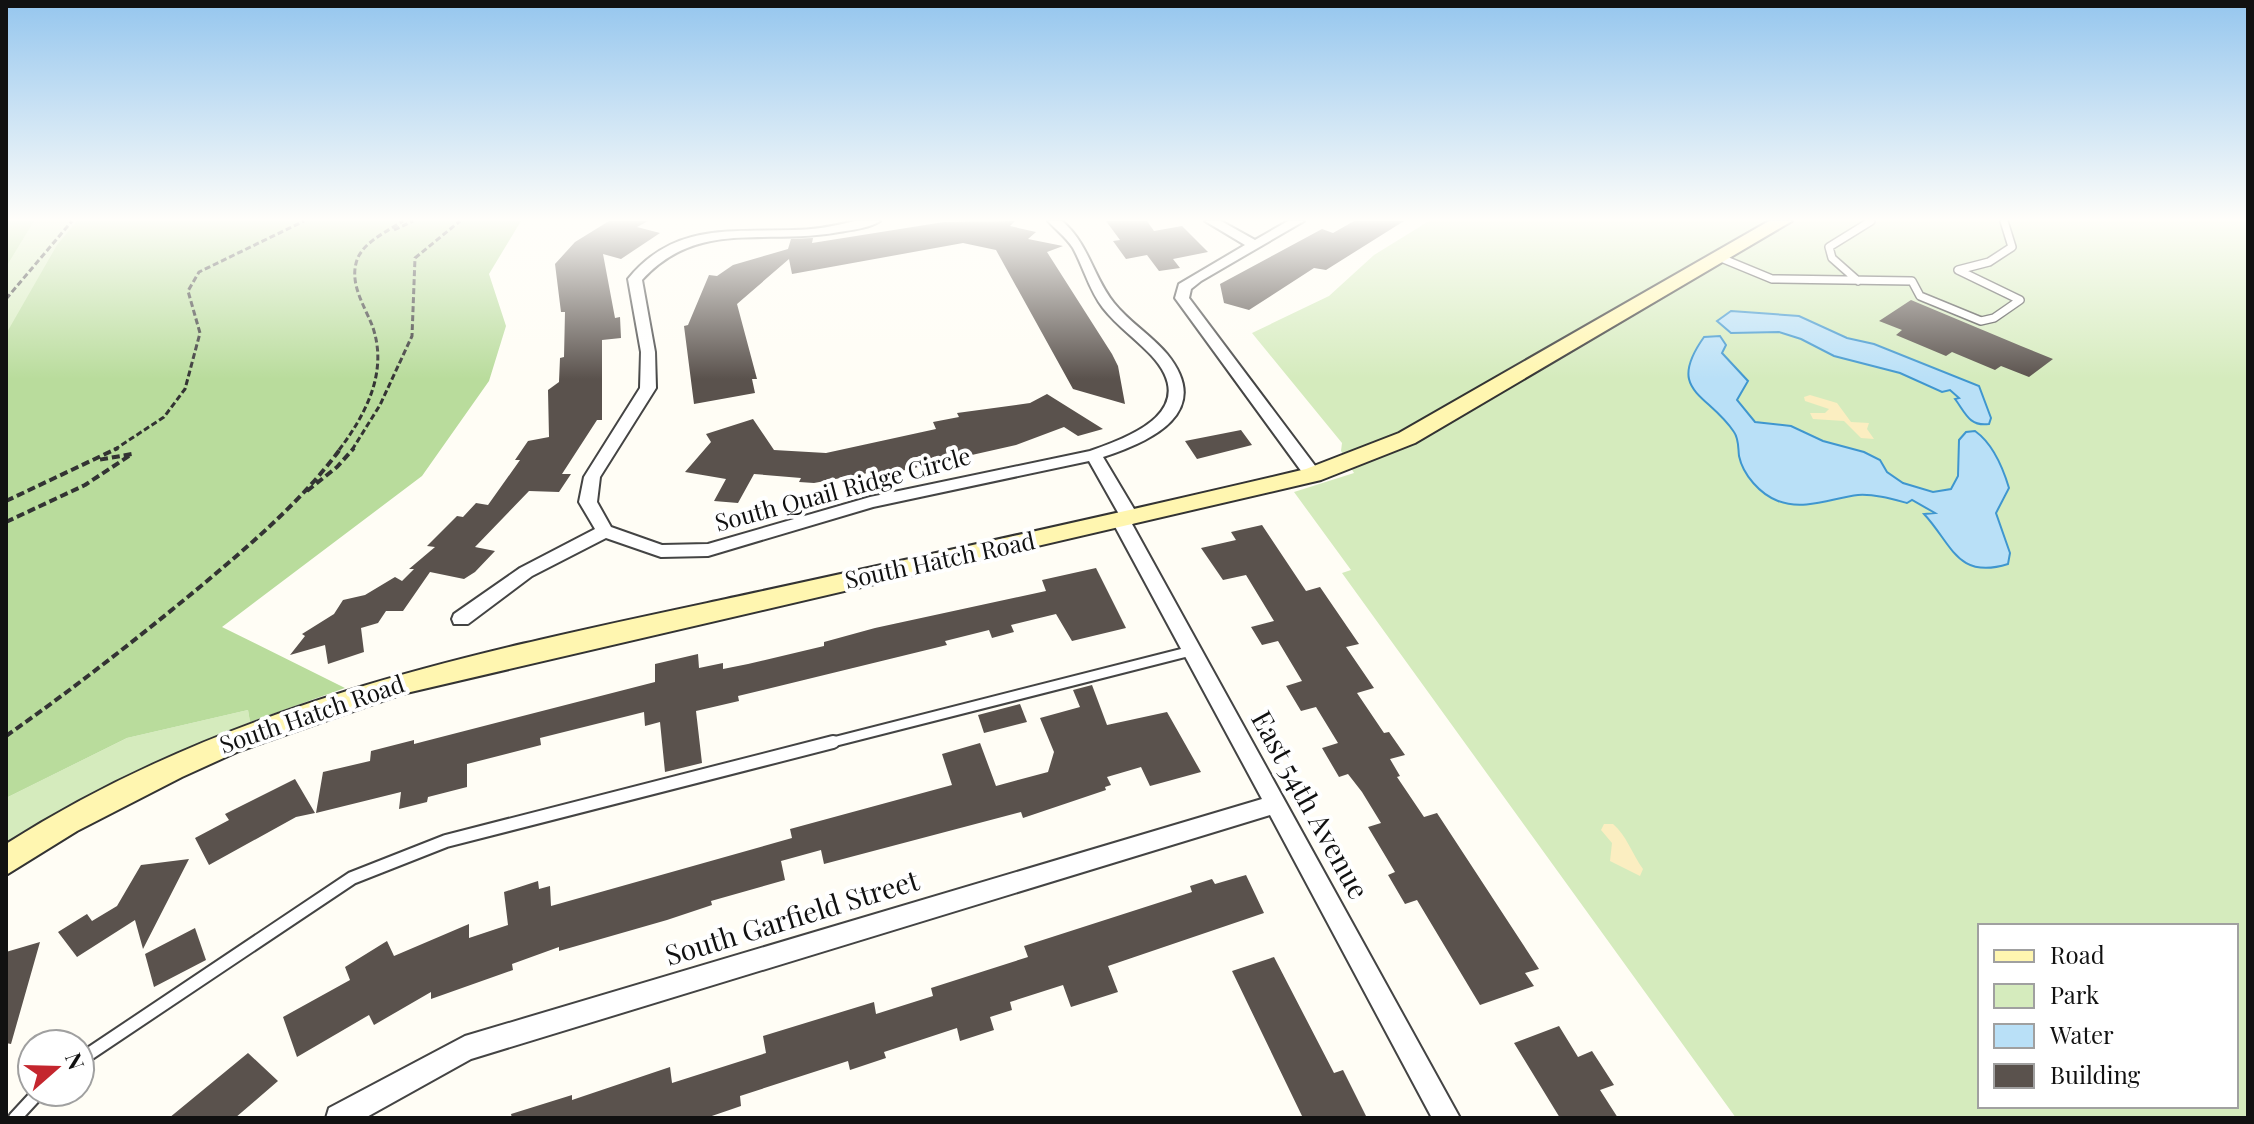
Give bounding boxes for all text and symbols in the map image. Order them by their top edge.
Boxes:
street label: South Quail Ridge Circle [711,439,974,538]
street label: South Hatch Road [842,523,1038,595]
street label: South Hatch Road [215,666,408,760]
street label: East 54th Avenue [1244,703,1378,905]
street label: South Garfield Street [660,860,924,973]
legend [1978,924,2238,1108]
text: Road [2050,938,2105,970]
text: Park [2050,978,2100,1010]
text: Water [2049,1018,2114,1050]
north arrow [16,1028,96,1108]
text: N [59,1048,93,1074]
text: Building [2050,1058,2141,1090]

